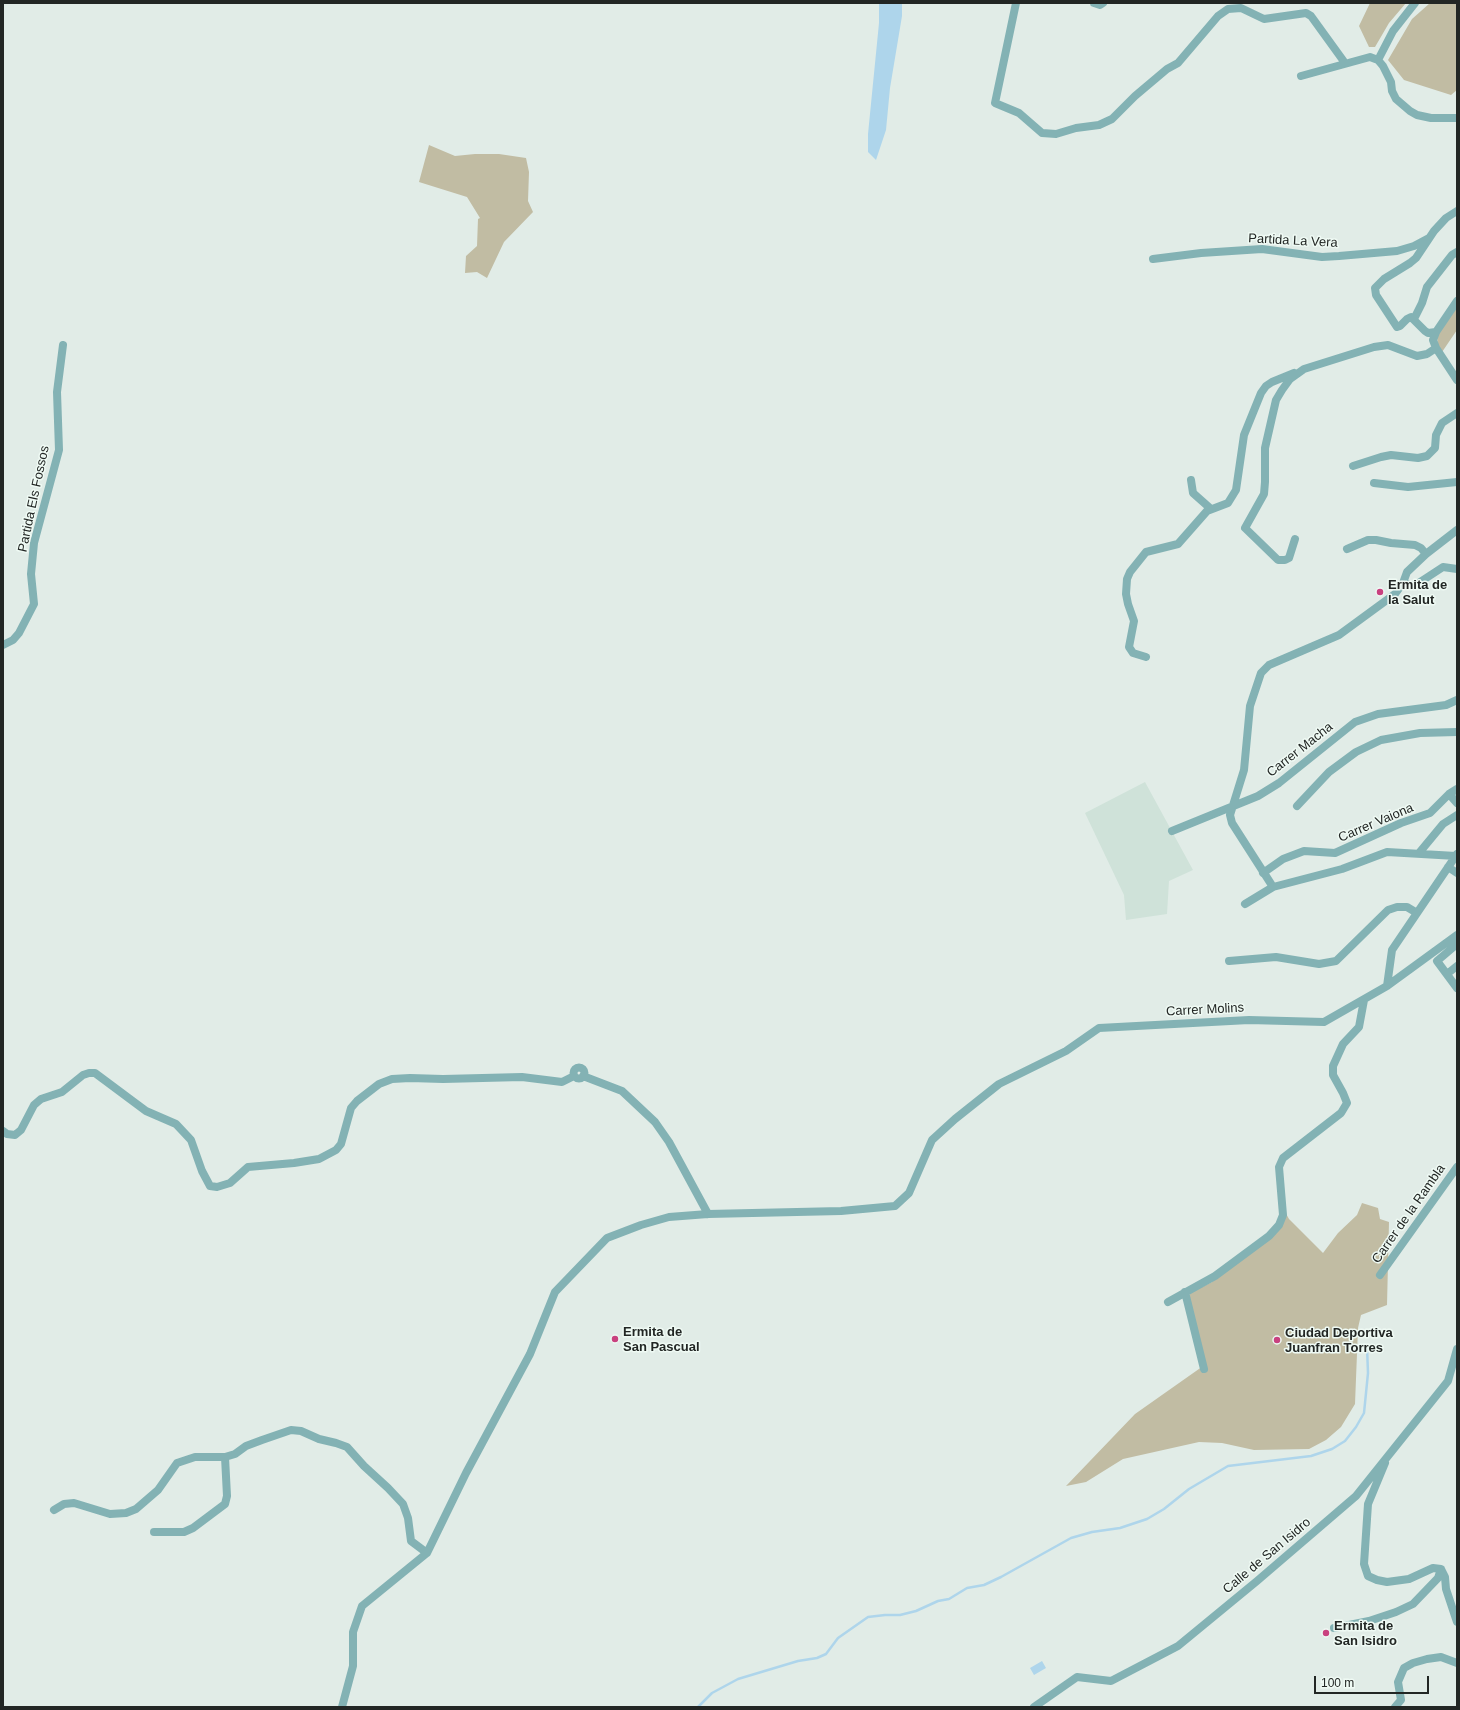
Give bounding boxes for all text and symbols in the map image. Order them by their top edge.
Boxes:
street label: Partida La Vera [1248,231,1338,251]
street label: Partida Els Fossos [15,444,53,554]
place label: Ermita de la Salut [1388,577,1447,608]
marker: Ermita de la Salut [1375,587,1385,597]
street label: Carrer Macha [1264,719,1336,781]
street label: Carrer Vaiona [1336,800,1416,846]
street label: Carrer Molins [1166,1000,1244,1020]
street label: Carrer de la Rambla [1369,1162,1449,1266]
place label: Ermita de San Pascual [623,1324,700,1355]
place label: Ciudad Deportiva Juanfran Torres [1285,1325,1393,1356]
marker: Ermita de San Pascual [610,1334,620,1344]
marker: Ciudad Deportiva Juanfran Torres [1272,1335,1282,1345]
street label: Calle de San Isidro [1220,1515,1314,1597]
place label: Ermita de San Isidro [1334,1618,1397,1649]
marker: Ermita de San Isidro [1321,1628,1331,1638]
scale bar [1316,1668,1431,1694]
text: 100 m [1321,1676,1354,1690]

